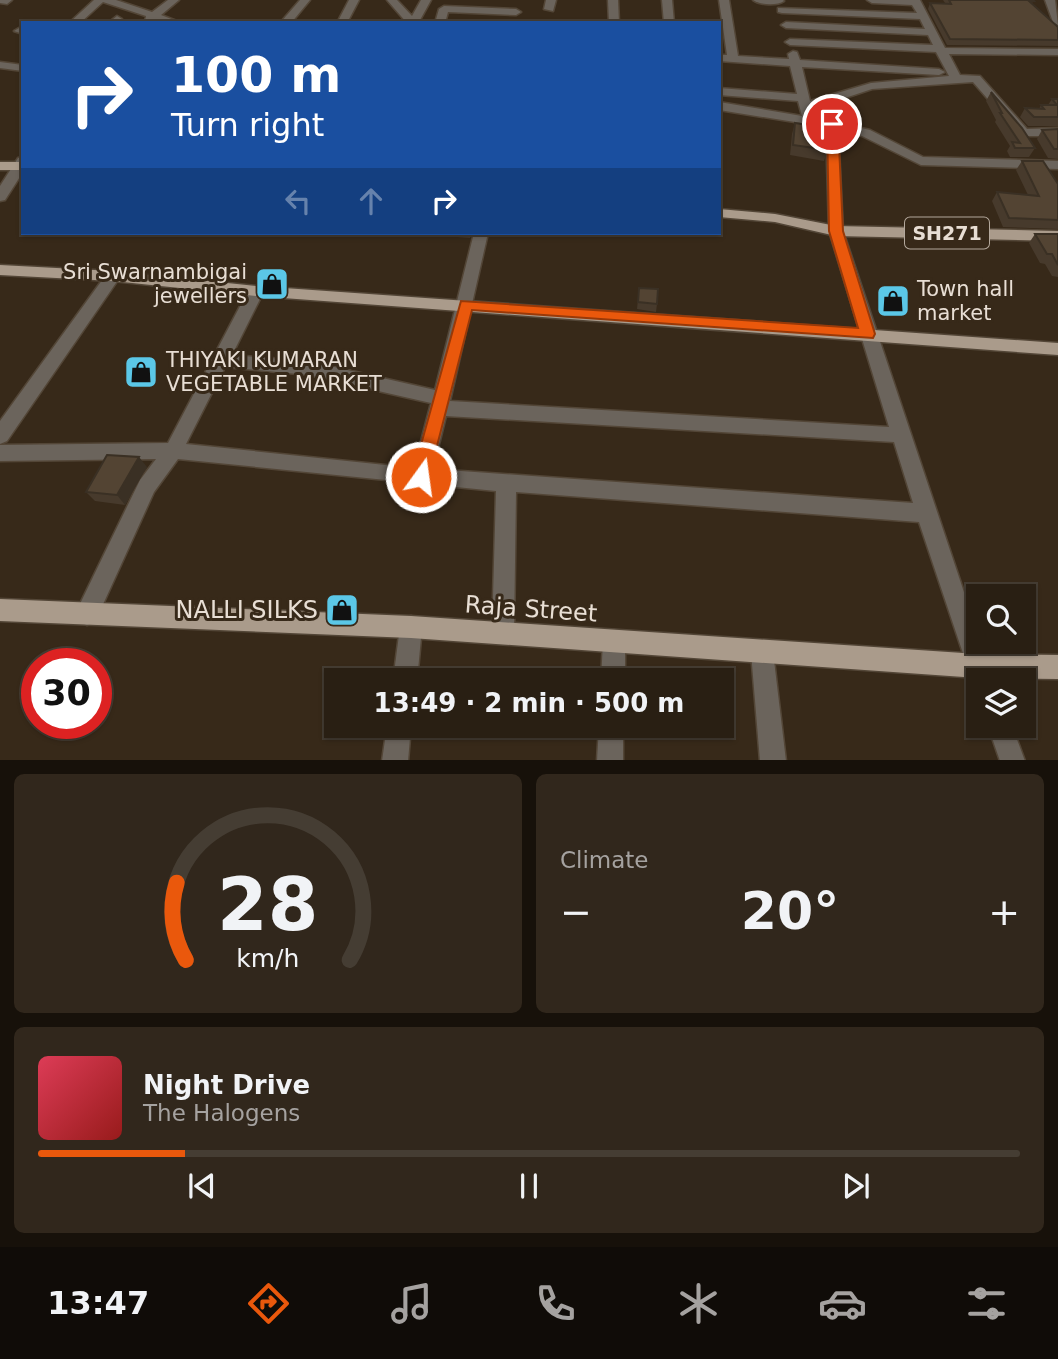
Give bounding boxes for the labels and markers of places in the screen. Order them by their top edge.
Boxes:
pin [802,94,862,154]
place label: Sri Swarnambigai jewellers [63,260,247,308]
shop icon: Sri Swarnambigai jewellers [253,265,291,303]
place label: Town hall market [916,277,1014,325]
shop icon: Town hall market [874,282,912,320]
place label: THIYAKI KUMARAN VEGETABLE MARKET [165,348,382,396]
shop icon: THIYAKI KUMARAN VEGETABLE MARKET [122,353,160,391]
shop icon: NALLI SILKS [323,591,361,629]
place label: NALLI SILKS [176,596,318,624]

